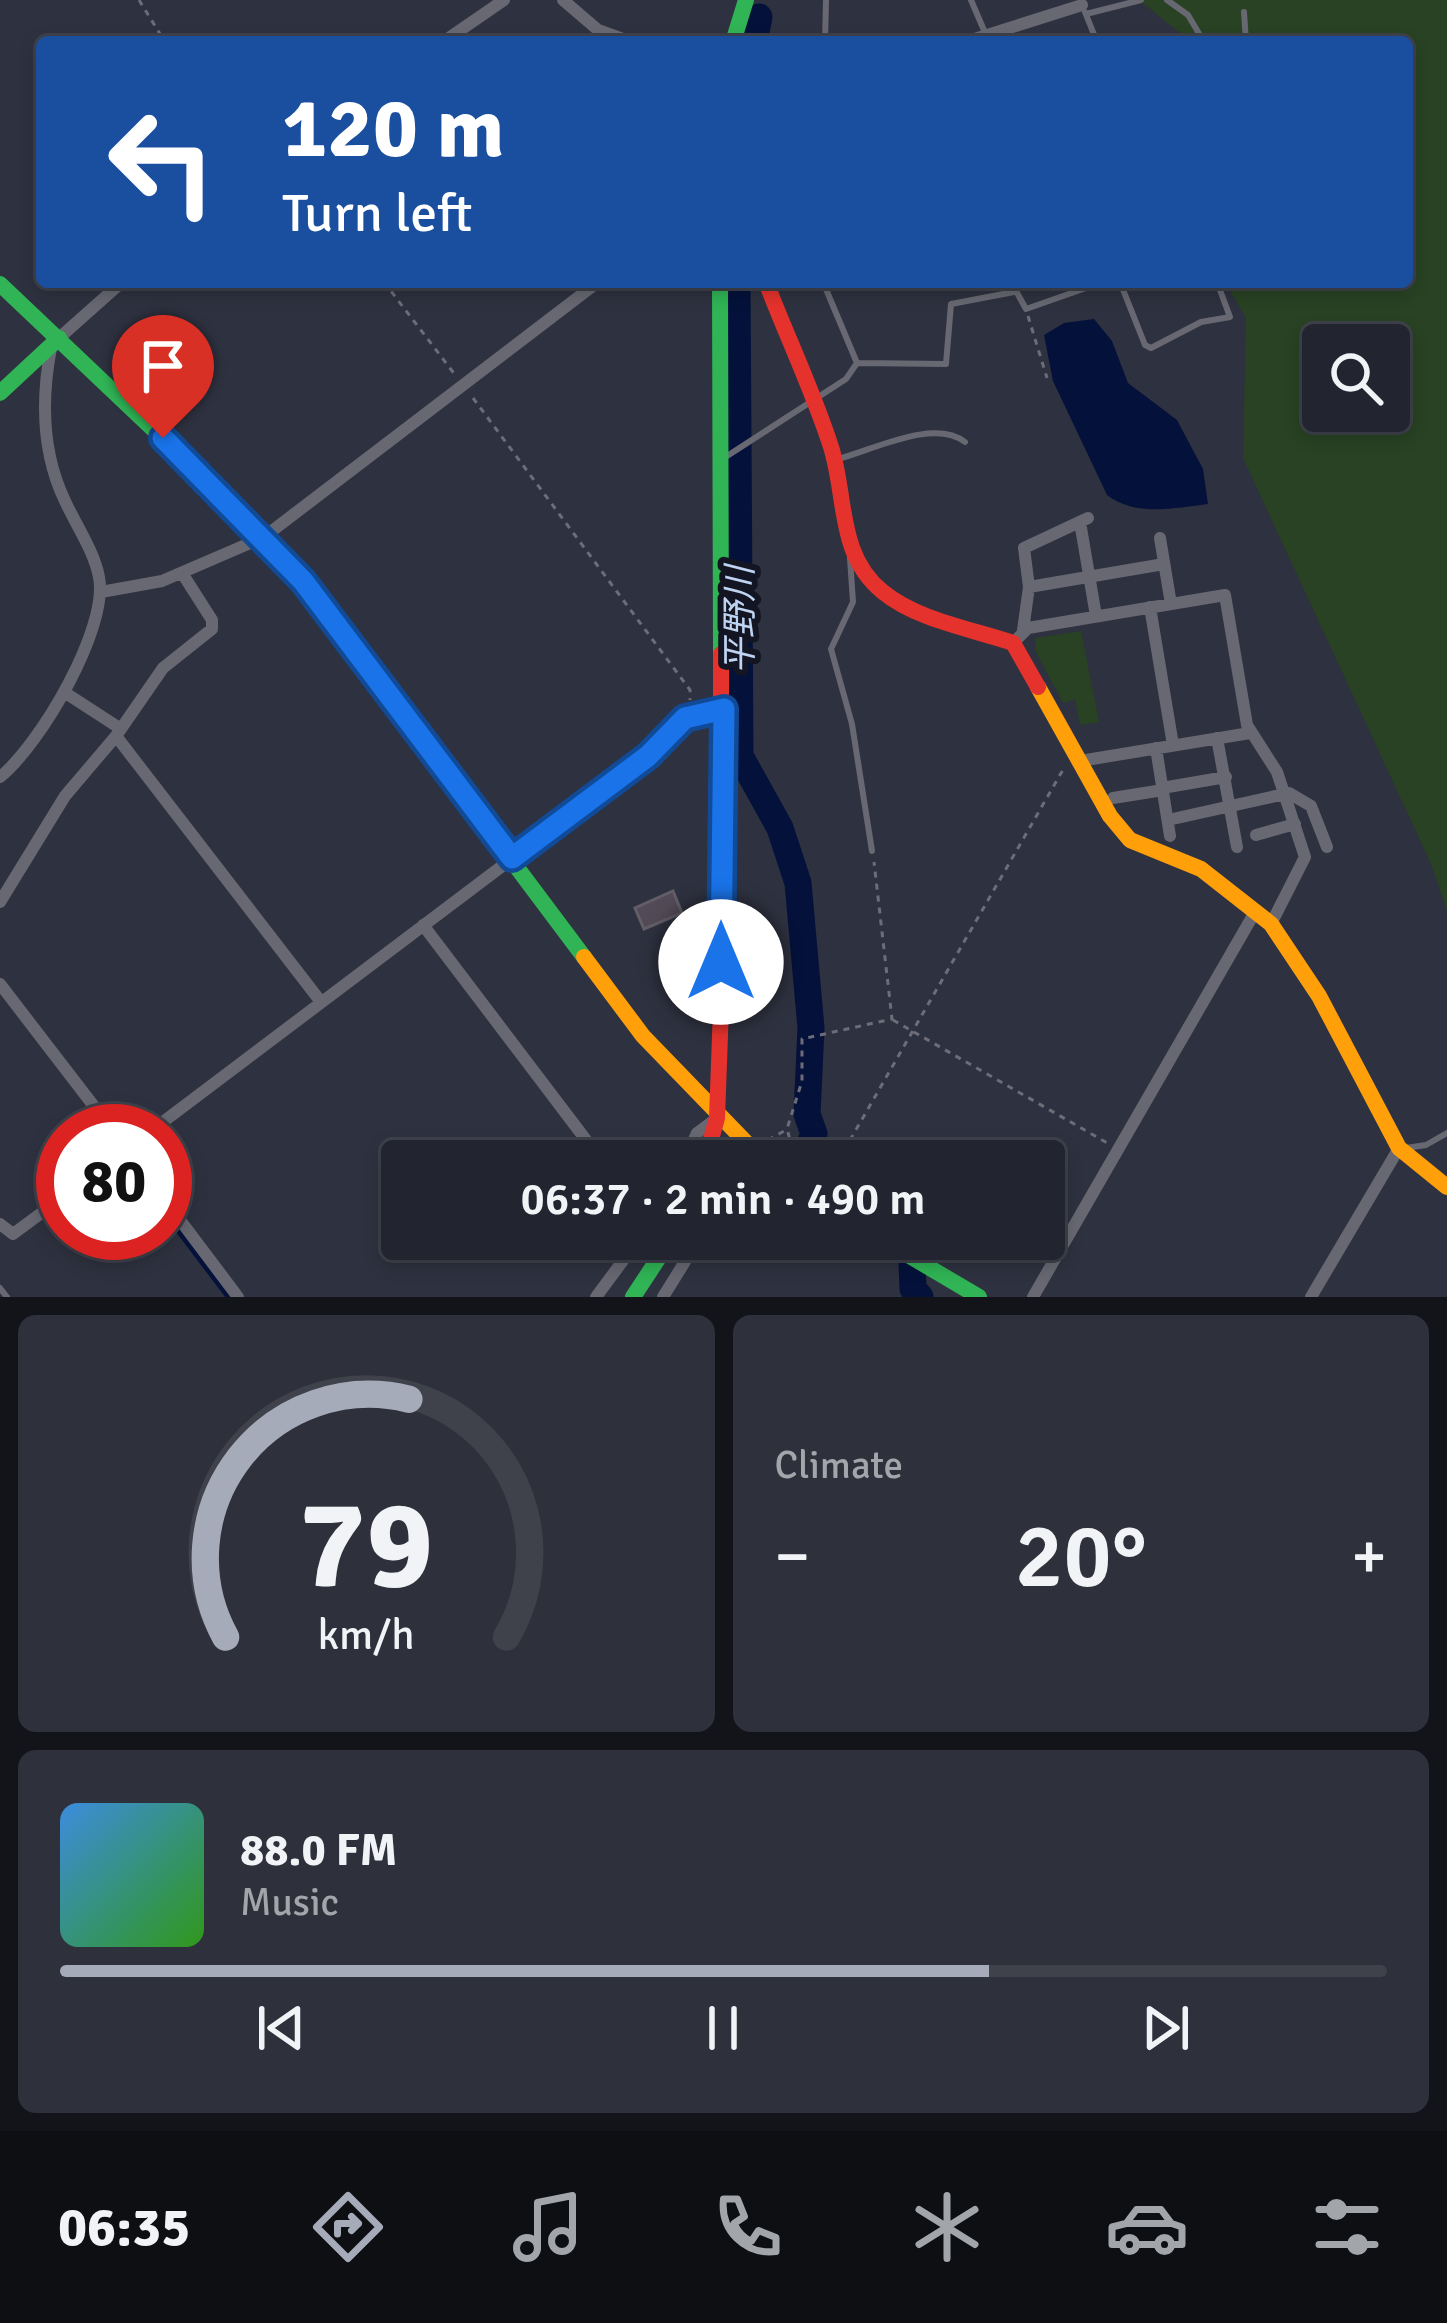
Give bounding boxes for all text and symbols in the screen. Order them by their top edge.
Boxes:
text: 120 m [282,77,504,181]
icon: left [84,84,240,240]
text: Turn left [282,180,472,247]
pin [112,315,214,438]
map controls [1302,324,1410,432]
button: search [1302,324,1410,432]
icon: arrive [130,333,196,399]
water label: 平野川 [718,562,763,674]
position arrow [658,899,784,1025]
speed limit sign: 80 [36,1104,192,1260]
text: 06:37 · 2 min · 490 m [521,1172,925,1227]
text: Climate [775,1441,903,1489]
text: 79 [299,1469,434,1622]
text: 20° [1015,1501,1147,1612]
text: − [775,1516,810,1597]
text: + [1351,1516,1387,1597]
text: km/h [318,1608,415,1661]
text: 88.0 FM [240,1823,397,1878]
text: Music [240,1878,339,1926]
icon: previous [248,1995,314,2061]
icon: pause [690,1995,756,2061]
icon: next [1133,1995,1199,2061]
icon: directions [306,2185,390,2269]
icon: music [506,2185,590,2269]
icon: phone [706,2185,790,2269]
icon: climate [905,2185,989,2269]
icon: car [1105,2185,1189,2269]
icon: filters [1305,2185,1389,2269]
text: 06:35 [58,2194,190,2261]

